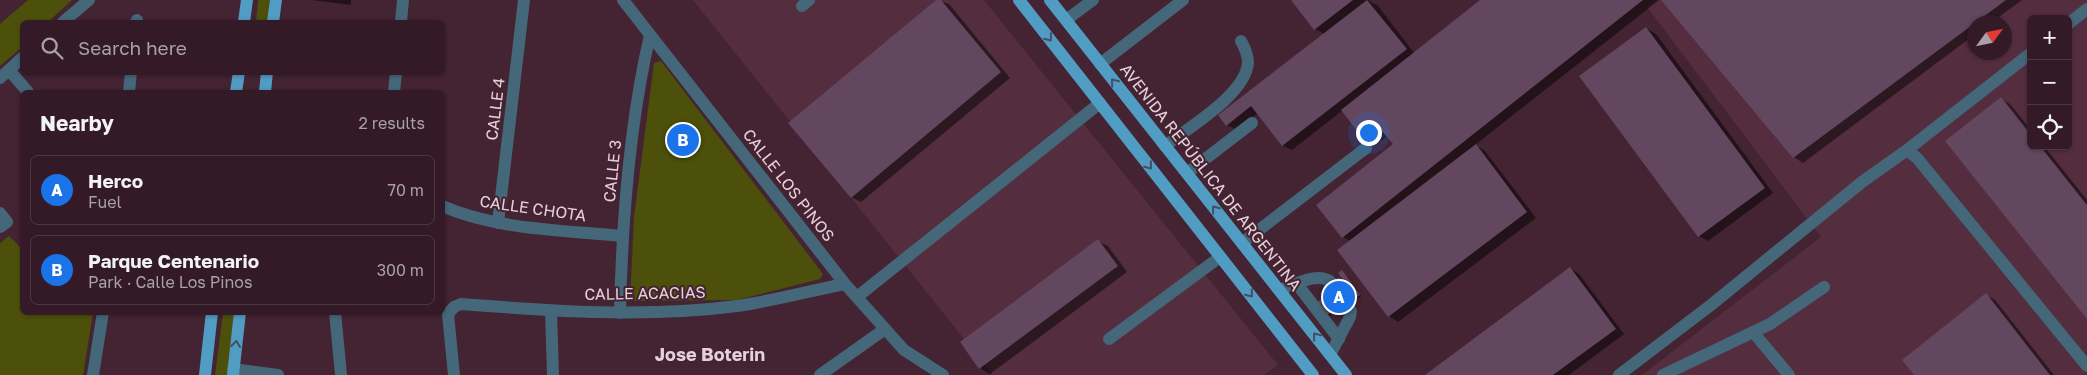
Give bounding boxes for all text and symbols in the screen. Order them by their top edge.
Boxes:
north arrow [1967,15,2012,60]
map controls [2027,15,2072,150]
button: + [2027,15,2072,60]
search box [20,20,445,75]
one-way arrow [1044,32,1052,41]
icon: search [38,34,66,62]
text: Search here [78,36,187,59]
street label: AVENIDA REPÚBLICA DE ARGENTINA [1116,59,1306,295]
button: − [2027,60,2072,105]
street label: CALLE 4 [481,76,509,142]
one-way arrow [1112,79,1120,88]
button: locate [2027,105,2072,150]
text: Nearby [40,110,114,136]
text: 2 results [359,113,425,133]
your location [1356,120,1382,146]
pin: B [667,121,699,159]
street label: CALLE LOS PINOS [739,125,839,245]
street label: CALLE 3 [599,139,625,203]
one-way arrow [1144,160,1152,169]
text: Herco [88,169,143,192]
text: A [51,180,63,200]
text: 70 m [387,180,424,200]
street label: CALLE CHOTA [479,191,588,225]
text: Fuel [88,192,122,212]
one-way arrow [1212,205,1221,215]
text: Parque Centenario [88,249,259,272]
text: B [51,260,63,280]
text: 300 m [377,260,424,280]
text: Park · Calle Los Pinos [88,272,252,292]
pin: A [1323,278,1355,316]
street label: CALLE ACACIAS [584,282,706,304]
one-way arrow [1244,288,1252,297]
one-way arrow [1312,333,1321,342]
one-way arrow [231,339,241,348]
district label: Jose Boterin [655,343,765,365]

